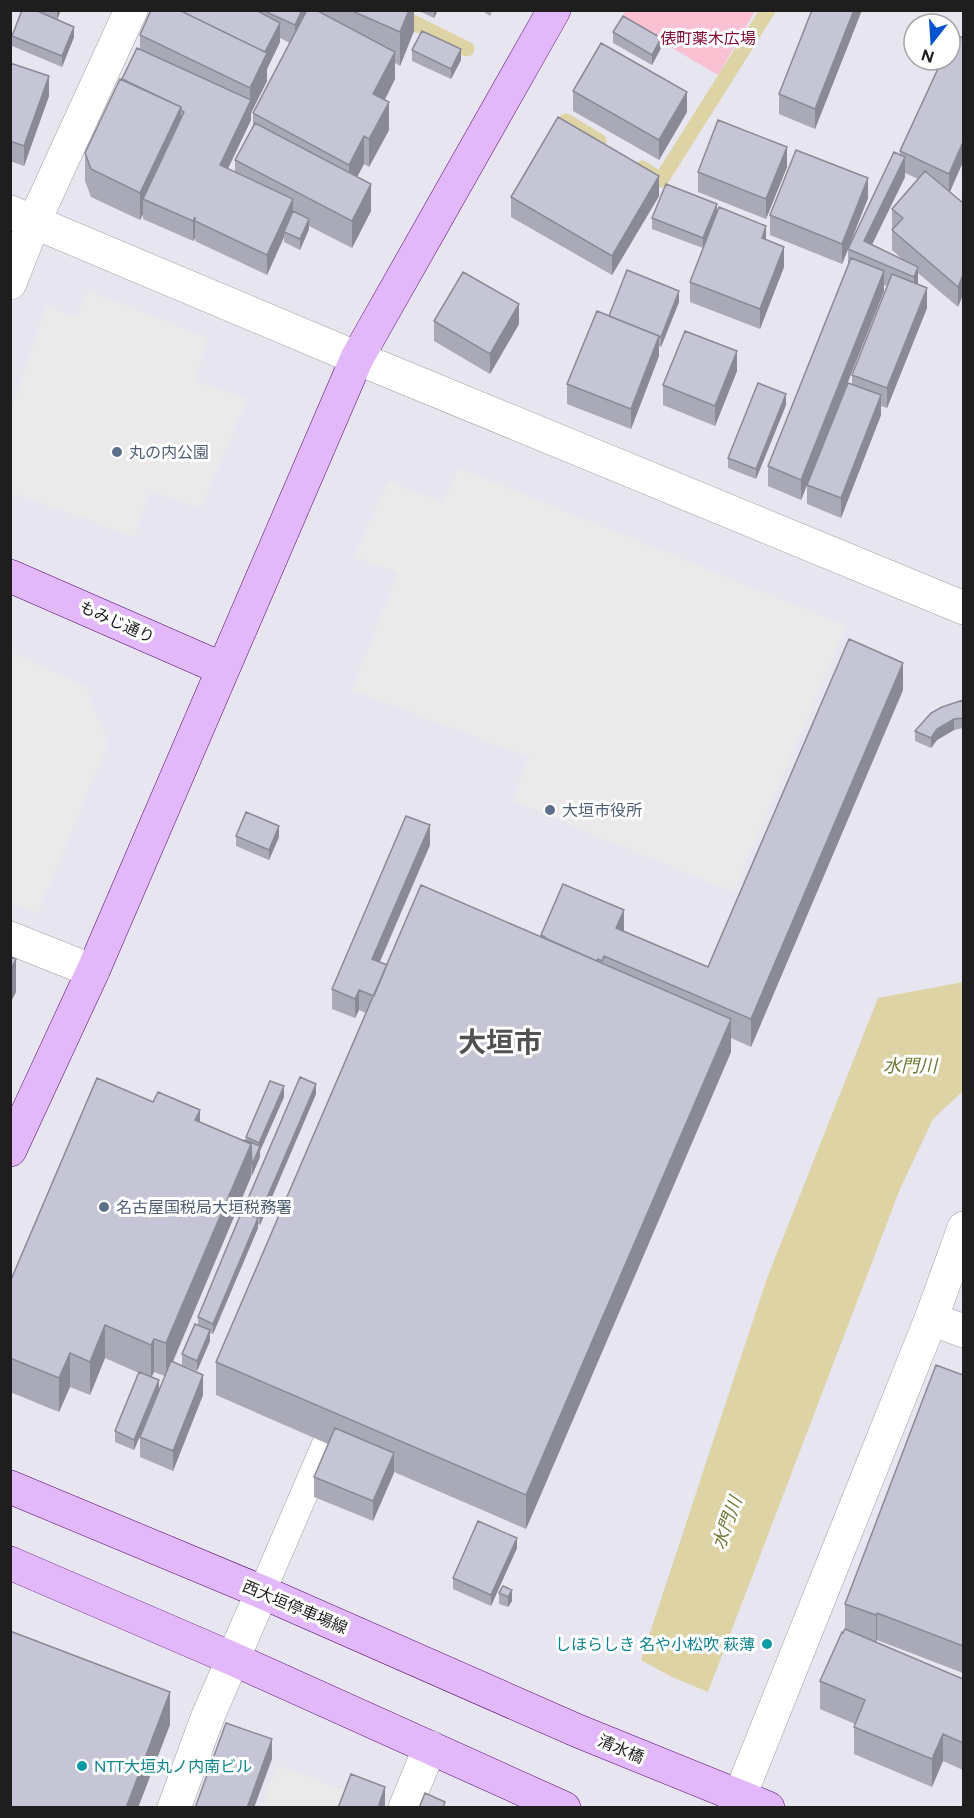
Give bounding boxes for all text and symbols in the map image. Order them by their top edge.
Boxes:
north arrow [902,12,962,72]
park label: 俵町薬木広場 [660,29,756,48]
text: N [919,45,936,67]
place label: 丸の内公園 [129,443,209,462]
marker: 丸の内公園 [110,445,124,459]
street label: もみじ通り [77,597,157,647]
place label: 大垣市役所 [562,801,642,820]
marker: 大垣市役所 [543,803,557,817]
district label: 大垣市 [458,1025,542,1059]
water label: 水門川 [883,1055,939,1077]
place label: 名古屋国税局大垣税務署 [116,1198,292,1217]
marker: 名古屋国税局大垣税務署 [97,1200,111,1214]
water label: 水門川 [707,1492,747,1552]
street label: 西大垣停車場線 [240,1576,350,1638]
place label: しほらしき 名や小松吹 萩薄 [555,1635,755,1654]
marker: しほらしき 名や小松吹 萩薄 [760,1637,774,1651]
street label: 清水橋 [595,1731,647,1767]
place label: NTT大垣丸ノ内南ビル [94,1757,252,1776]
marker: NTT大垣丸ノ内南ビル [75,1759,89,1773]

